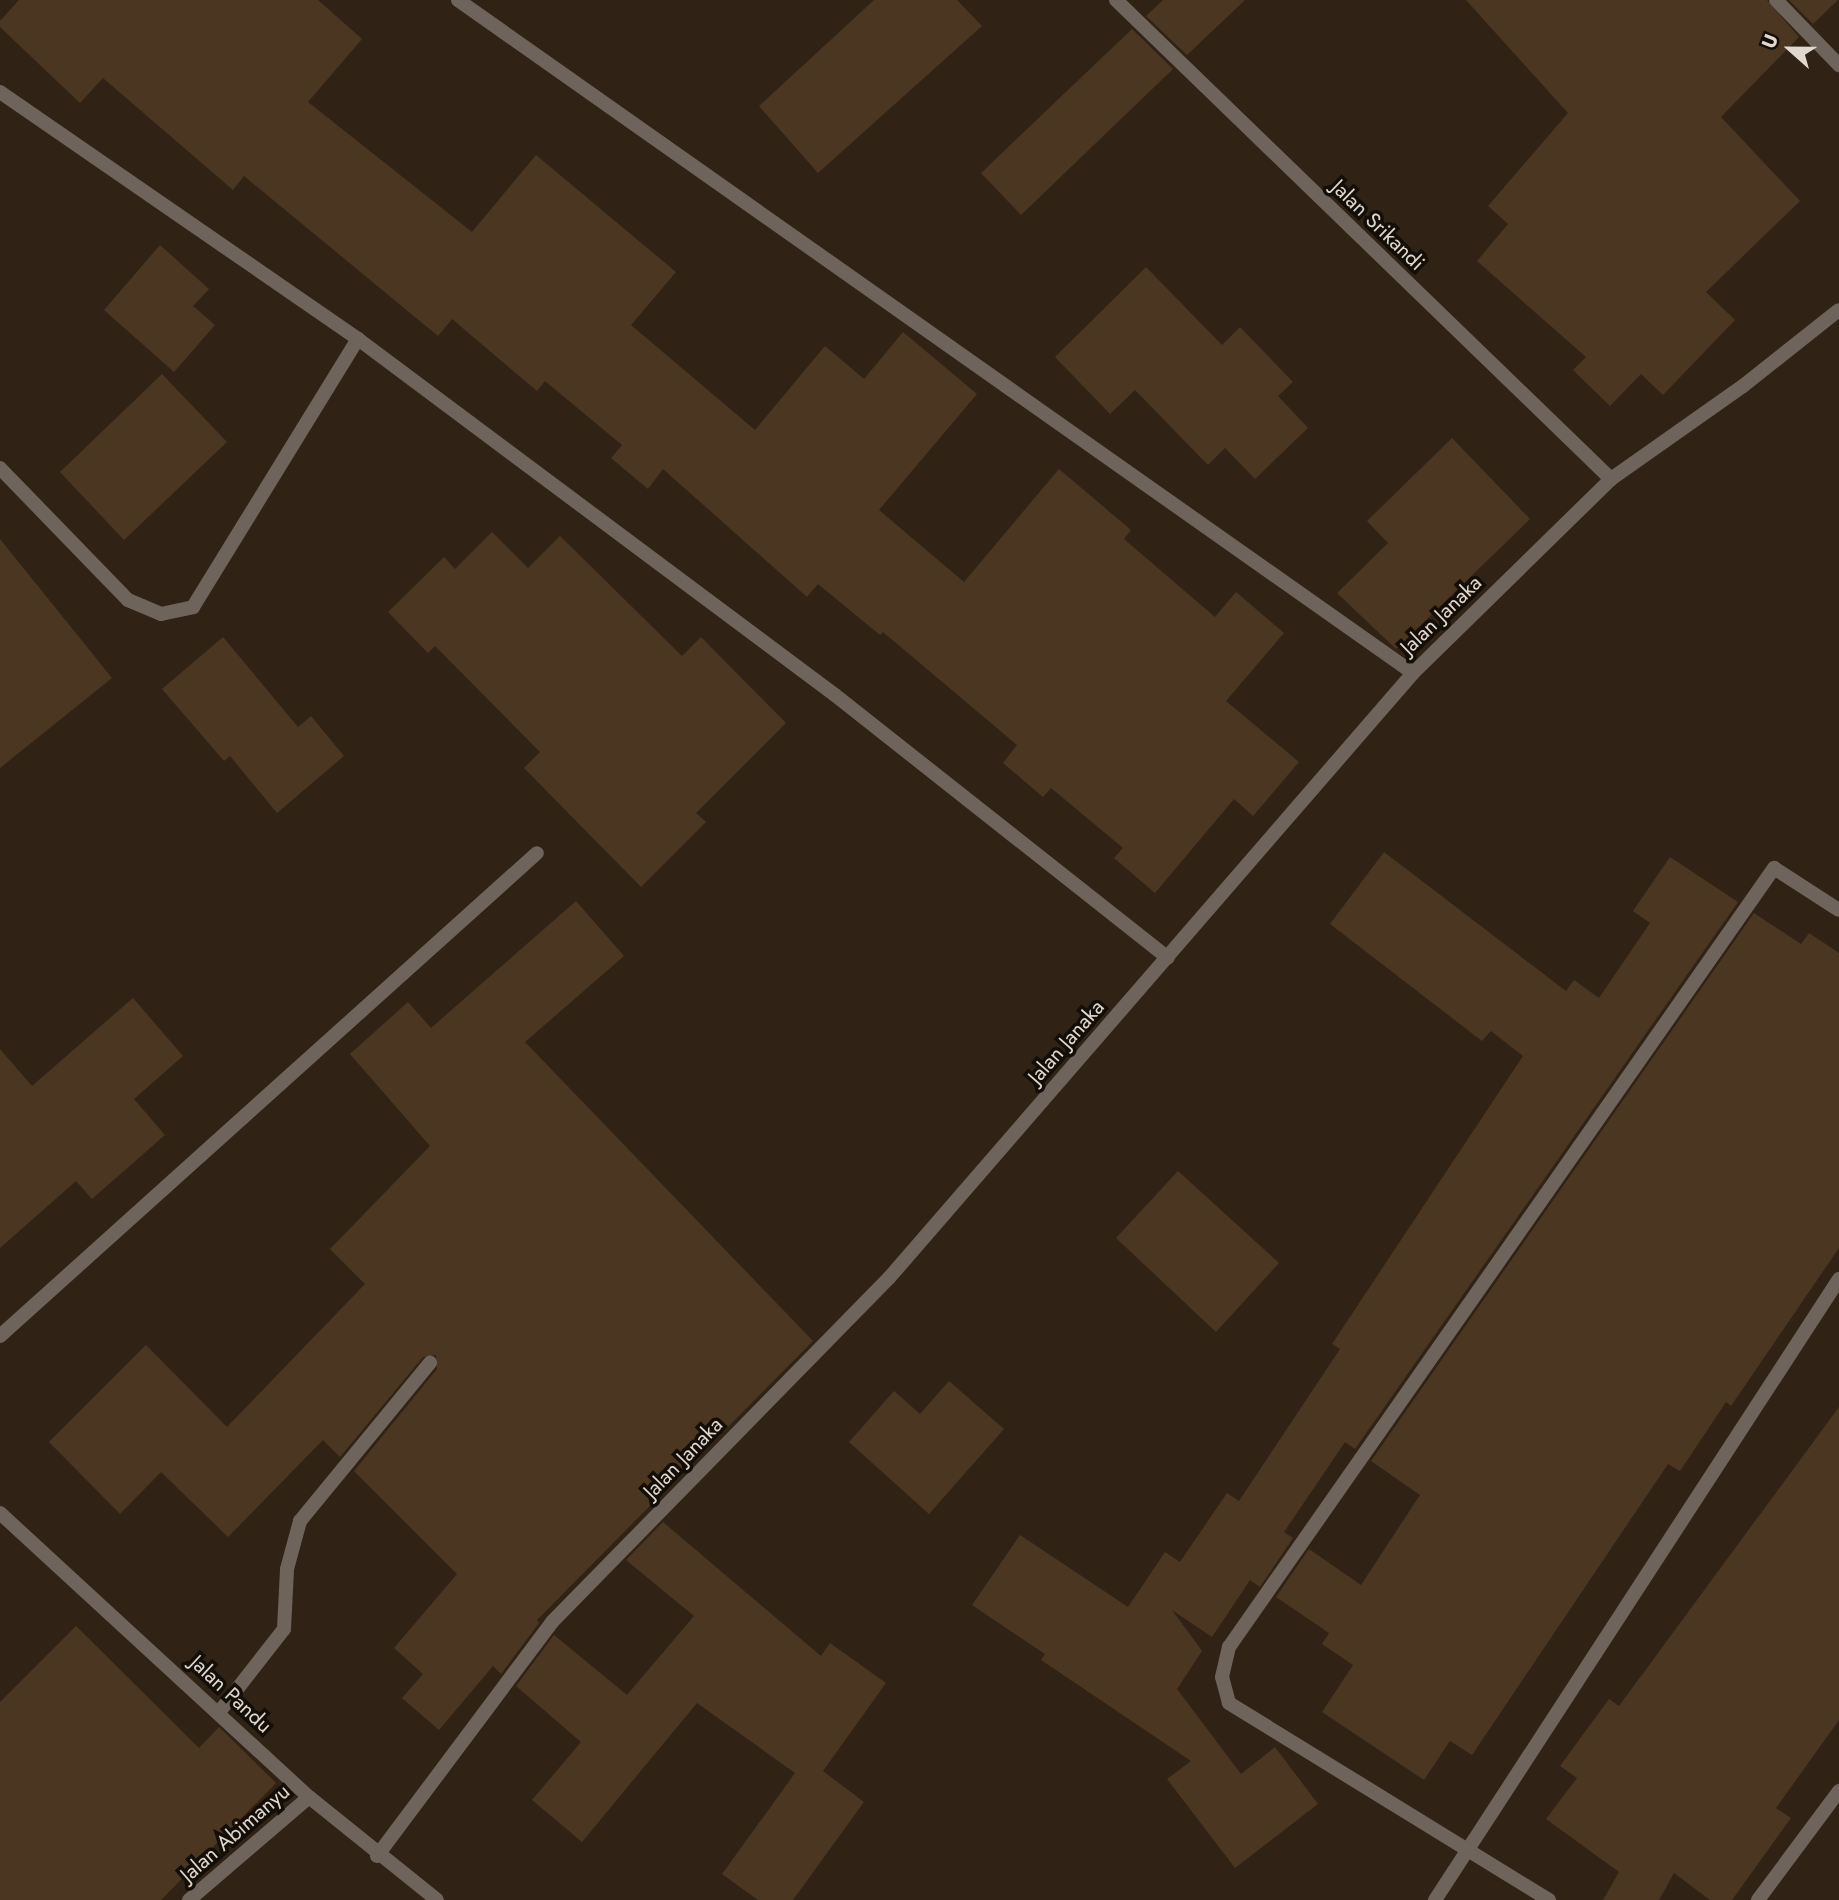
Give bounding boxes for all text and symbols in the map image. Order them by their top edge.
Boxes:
north arrow [1755,14,1825,84]
text: U [1755,30,1785,52]
street label: Jalan Srikandi [1326,174,1430,276]
street label: Jalan Janaka [1395,570,1487,660]
street label: Jalan Janaka [1023,995,1109,1089]
street label: Jalan Janaka [638,1412,728,1504]
street label: Jalan Pandu [185,1650,277,1738]
street label: Jalan Abimanyu [175,1779,295,1887]

